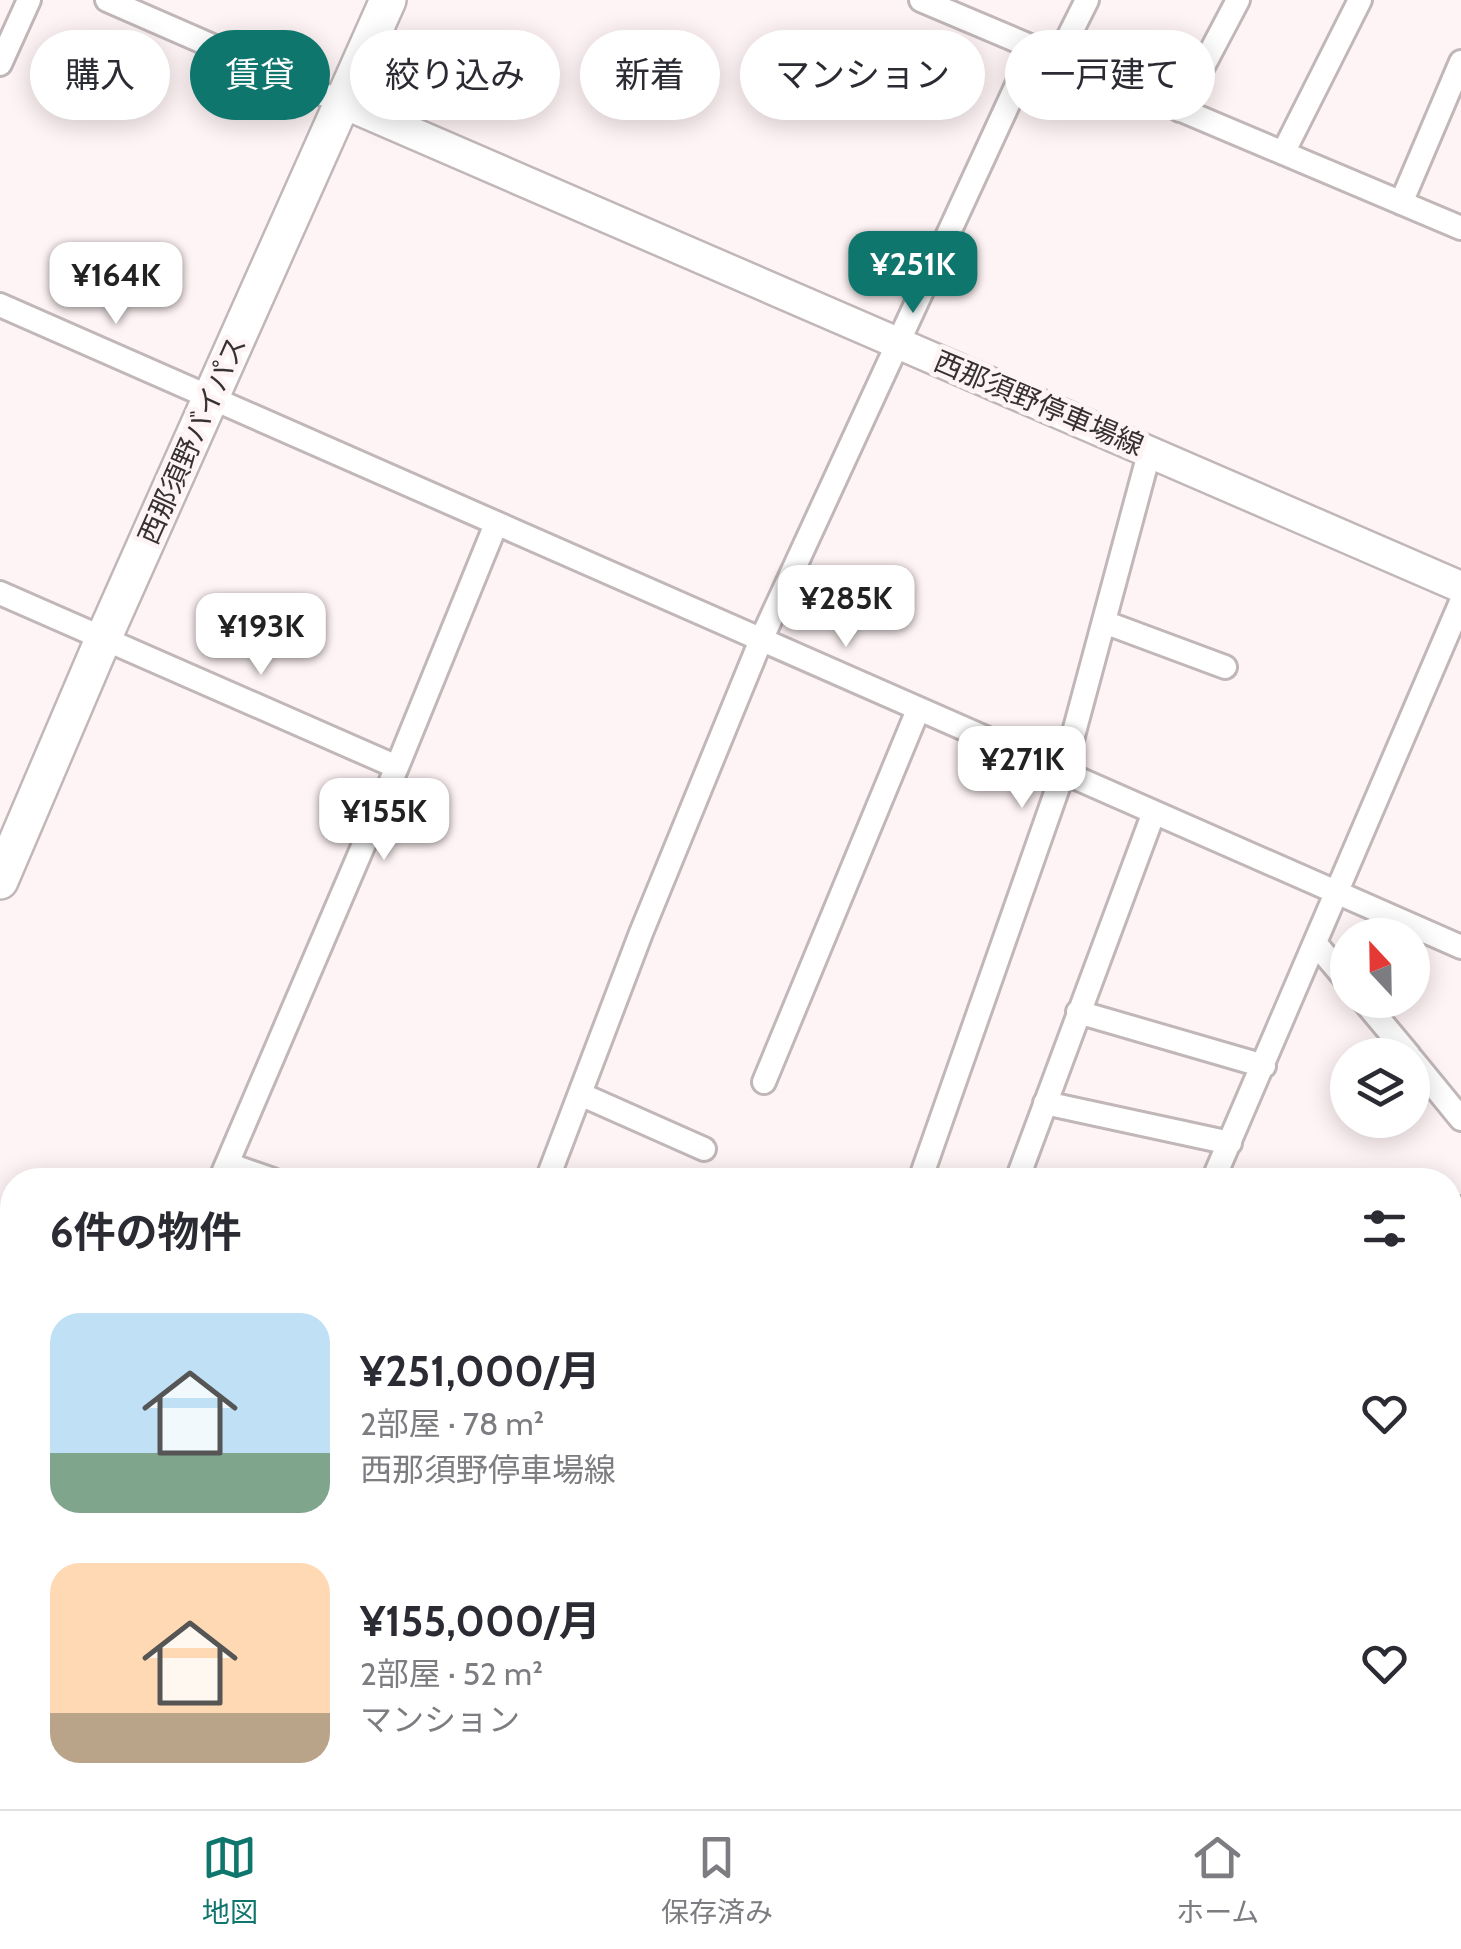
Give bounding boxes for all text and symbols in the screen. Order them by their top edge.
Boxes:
chip: 購入 [30,30,170,120]
chip: 賃貸 [190,30,330,120]
chip: 絞り込み [350,30,560,120]
chip: 新着 [580,30,720,120]
chip: マンション [740,30,985,120]
chip: 一戸建て [1005,30,1215,120]
pin: ¥251K [843,231,983,316]
pin: ¥164K [46,242,186,327]
text: ¥251K [870,244,956,283]
text: ¥164K [71,255,161,294]
street label: 西那須野バイパス [131,331,253,549]
street label: 西那須野停車場線 [929,344,1149,462]
pin: ¥285K [776,565,916,650]
text: ¥285K [800,578,892,617]
pin: ¥193K [191,593,331,678]
text: ¥193K [218,606,304,645]
pin: ¥271K [952,726,1092,811]
text: ¥271K [980,739,1064,778]
pin: ¥155K [314,778,454,863]
text: ¥155K [341,791,427,830]
north arrow [1330,918,1430,1018]
map controls [1330,918,1430,1138]
button: layers [1330,1038,1430,1138]
icon: filters [1357,1201,1412,1256]
text: 6件の物件 [50,1206,242,1258]
text: ¥251,000/月 [360,1345,601,1397]
icon: home [130,1353,250,1473]
icon: heart [1357,1386,1412,1441]
text: 2部屋 · 78 m² [360,1404,544,1443]
text: 西那須野停車場線 [360,1450,616,1489]
text: ¥155,000/月 [360,1595,601,1647]
icon: home [130,1603,250,1723]
icon: heart [1357,1636,1412,1691]
text: 2部屋 · 52 m² [360,1654,543,1693]
text: マンション [360,1700,520,1739]
tab: 地図 [202,1830,258,1930]
tab: 保存済み [661,1830,773,1930]
tab: ホーム [1176,1830,1259,1930]

